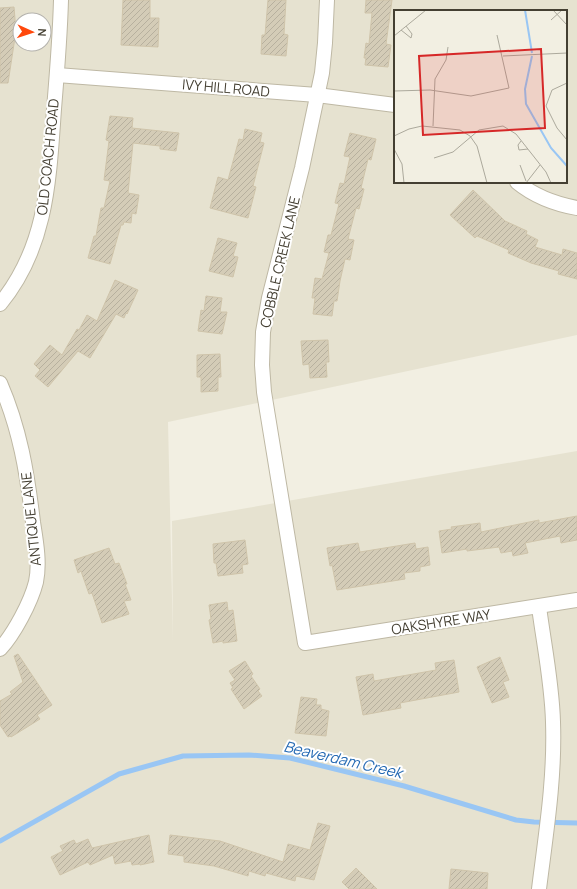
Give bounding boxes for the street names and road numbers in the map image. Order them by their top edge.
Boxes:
street label: IVY HILL ROAD [181,74,271,101]
street label: OLD COACH ROAD [32,98,63,216]
street label: COBBLE CREEK LANE [255,194,304,330]
street label: ANTIQUE LANE [16,471,45,567]
street label: OAKSHYRE WAY [390,604,492,639]

